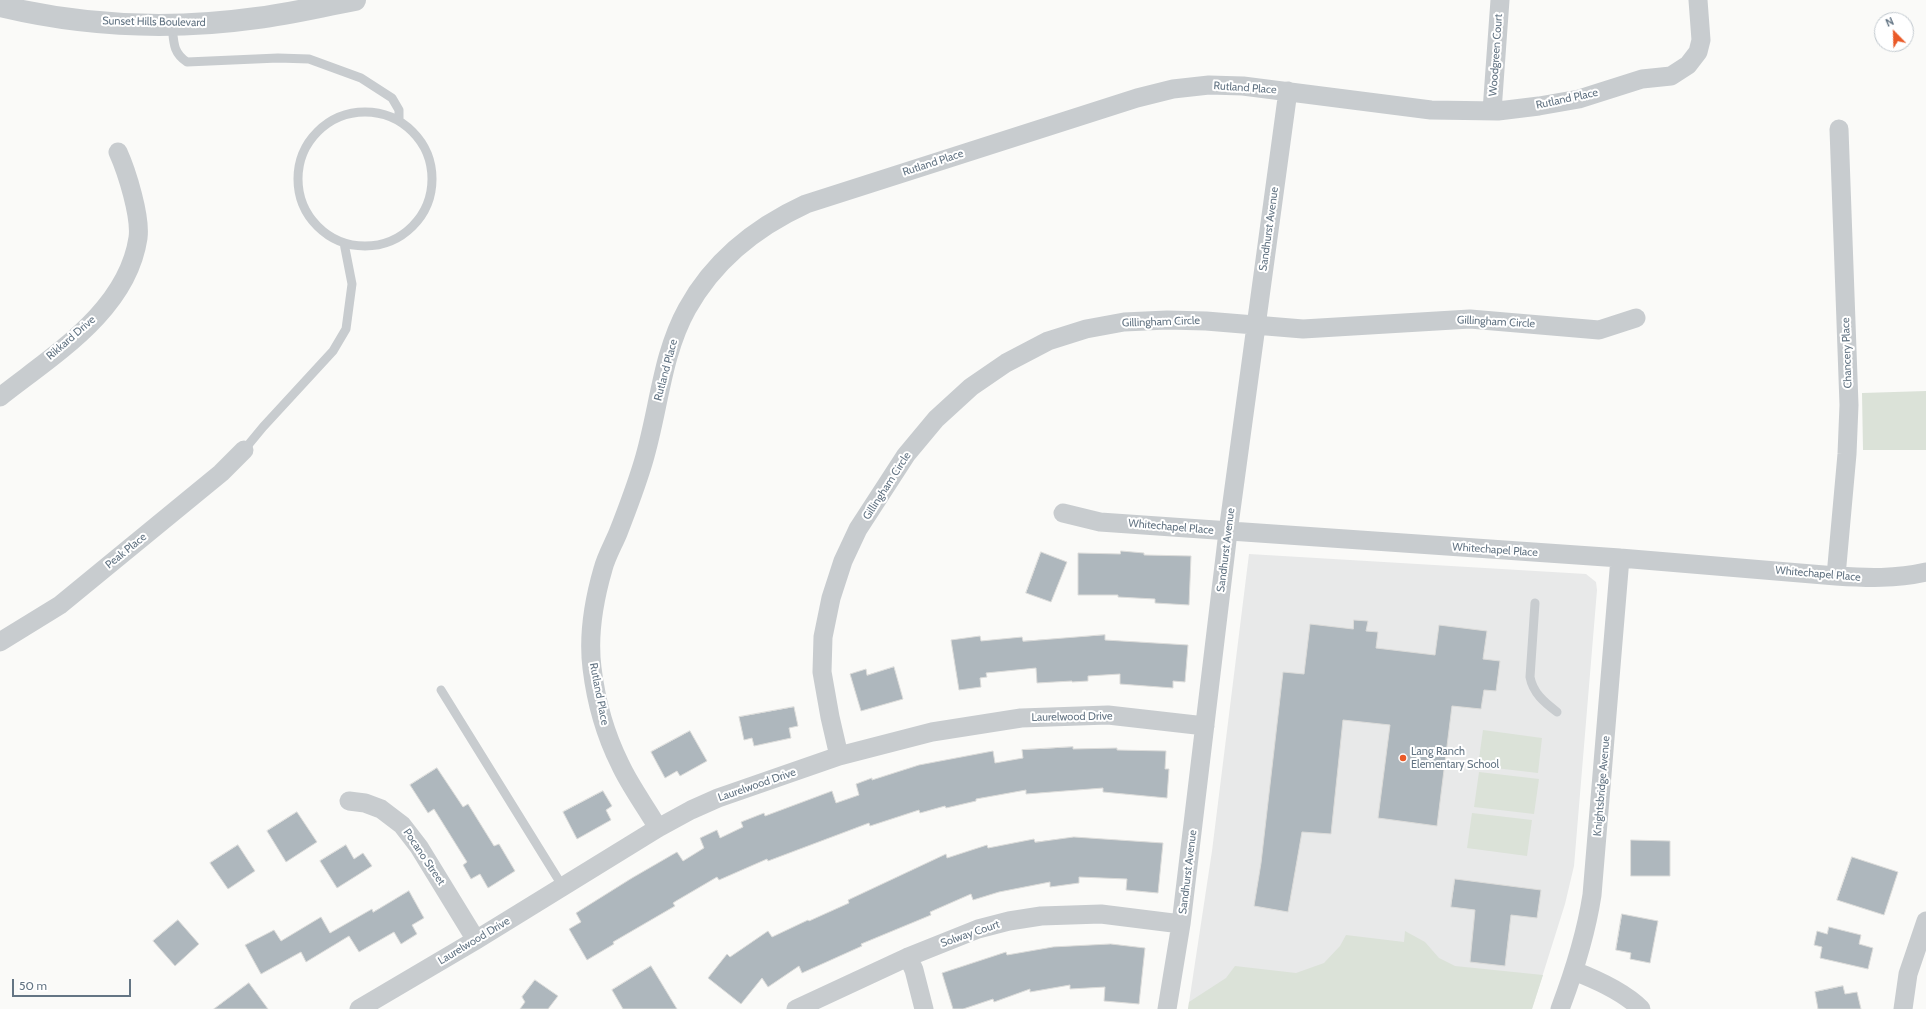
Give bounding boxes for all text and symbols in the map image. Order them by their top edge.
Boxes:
north arrow [1874,12,1914,52]
street label: Woodgreen Court [1487,13,1505,97]
street label: Sunset Hills Boulevard [102,14,206,30]
text: N [1883,14,1896,30]
street label: Rutland Place [1213,79,1277,97]
street label: Rutland Place [1535,86,1599,112]
street label: Rutland Place [901,147,965,179]
street label: Sandhurst Avenue [1257,186,1281,272]
street label: Rikkard Drive [44,313,98,363]
street label: Gillingham Circle [1457,313,1535,331]
street label: Gillingham Circle [1122,314,1200,330]
street label: Chancery Place [1839,317,1855,389]
street label: Rutland Place [651,338,681,402]
street label: Gillingham Circle [860,450,914,522]
street label: Sandhurst Avenue [1214,507,1238,593]
street label: Whitechapel Place [1128,517,1214,537]
street label: Peak Place [103,530,149,572]
street label: Whitechapel Place [1452,540,1538,560]
street label: Whitechapel Place [1775,564,1861,584]
street label: Rutland Place [586,662,612,726]
street label: Laurelwood Drive [1031,710,1113,724]
street label: Knightsbridge Avenue [1591,735,1613,837]
place label: Lang Ranch Elementary School [1411,745,1499,771]
marker: Lang Ranch Elementary School [1398,753,1408,763]
street label: Laurelwood Drive [716,766,798,804]
street label: Pocano Street [400,826,448,888]
street label: Sandhurst Avenue [1176,829,1200,915]
street label: Laurelwood Drive [436,914,512,968]
street label: Solway Court [939,918,1001,950]
scale bar [14,971,133,997]
text: 50 m [19,978,47,993]

